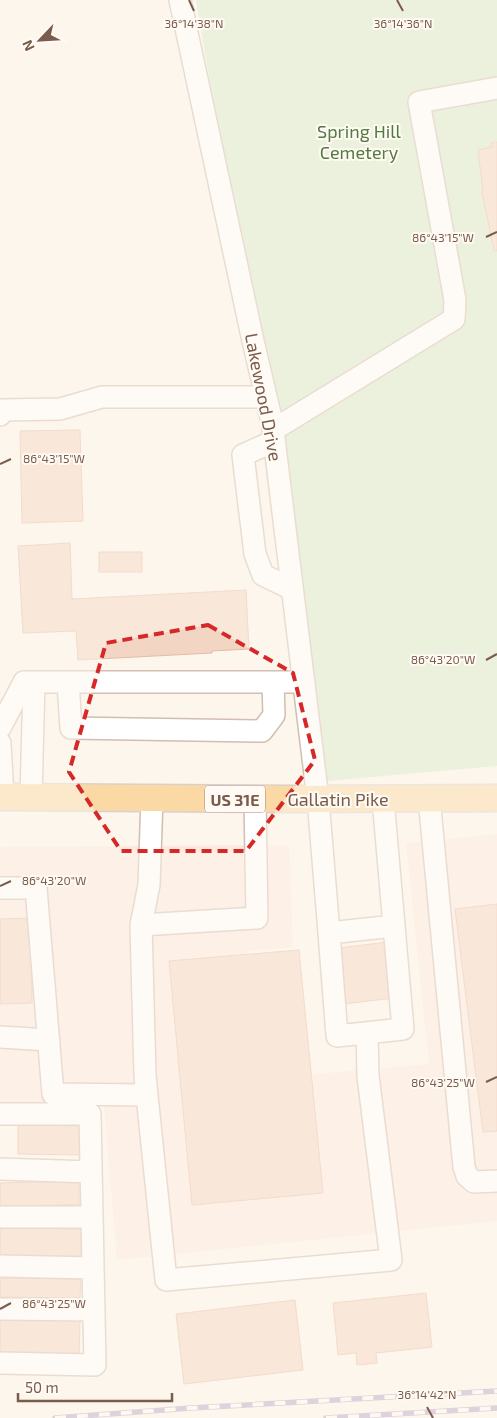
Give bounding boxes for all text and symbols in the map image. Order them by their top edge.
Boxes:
north arrow [15,15,65,65]
text: 36°14'38"N [164,16,224,30]
text: 36°14'36"N [374,16,432,30]
text: N [18,38,38,54]
park label: Spring Hill Cemetery [317,120,402,163]
text: 86°43'15"W [412,230,474,244]
street label: Lakewood Drive [241,331,287,463]
text: 86°43'15"W [23,451,85,465]
text: 86°43'20"W [411,652,475,666]
road number: US 31E [205,786,265,812]
street label: Gallatin Pike [287,788,389,810]
text: 86°43'20"W [22,873,86,887]
text: 86°43'25"W [411,1075,475,1089]
text: 86°43'25"W [22,1296,86,1310]
scale bar [18,1370,171,1402]
text: 50 m [25,1378,59,1396]
text: 36°14'42"N [397,1387,457,1401]

